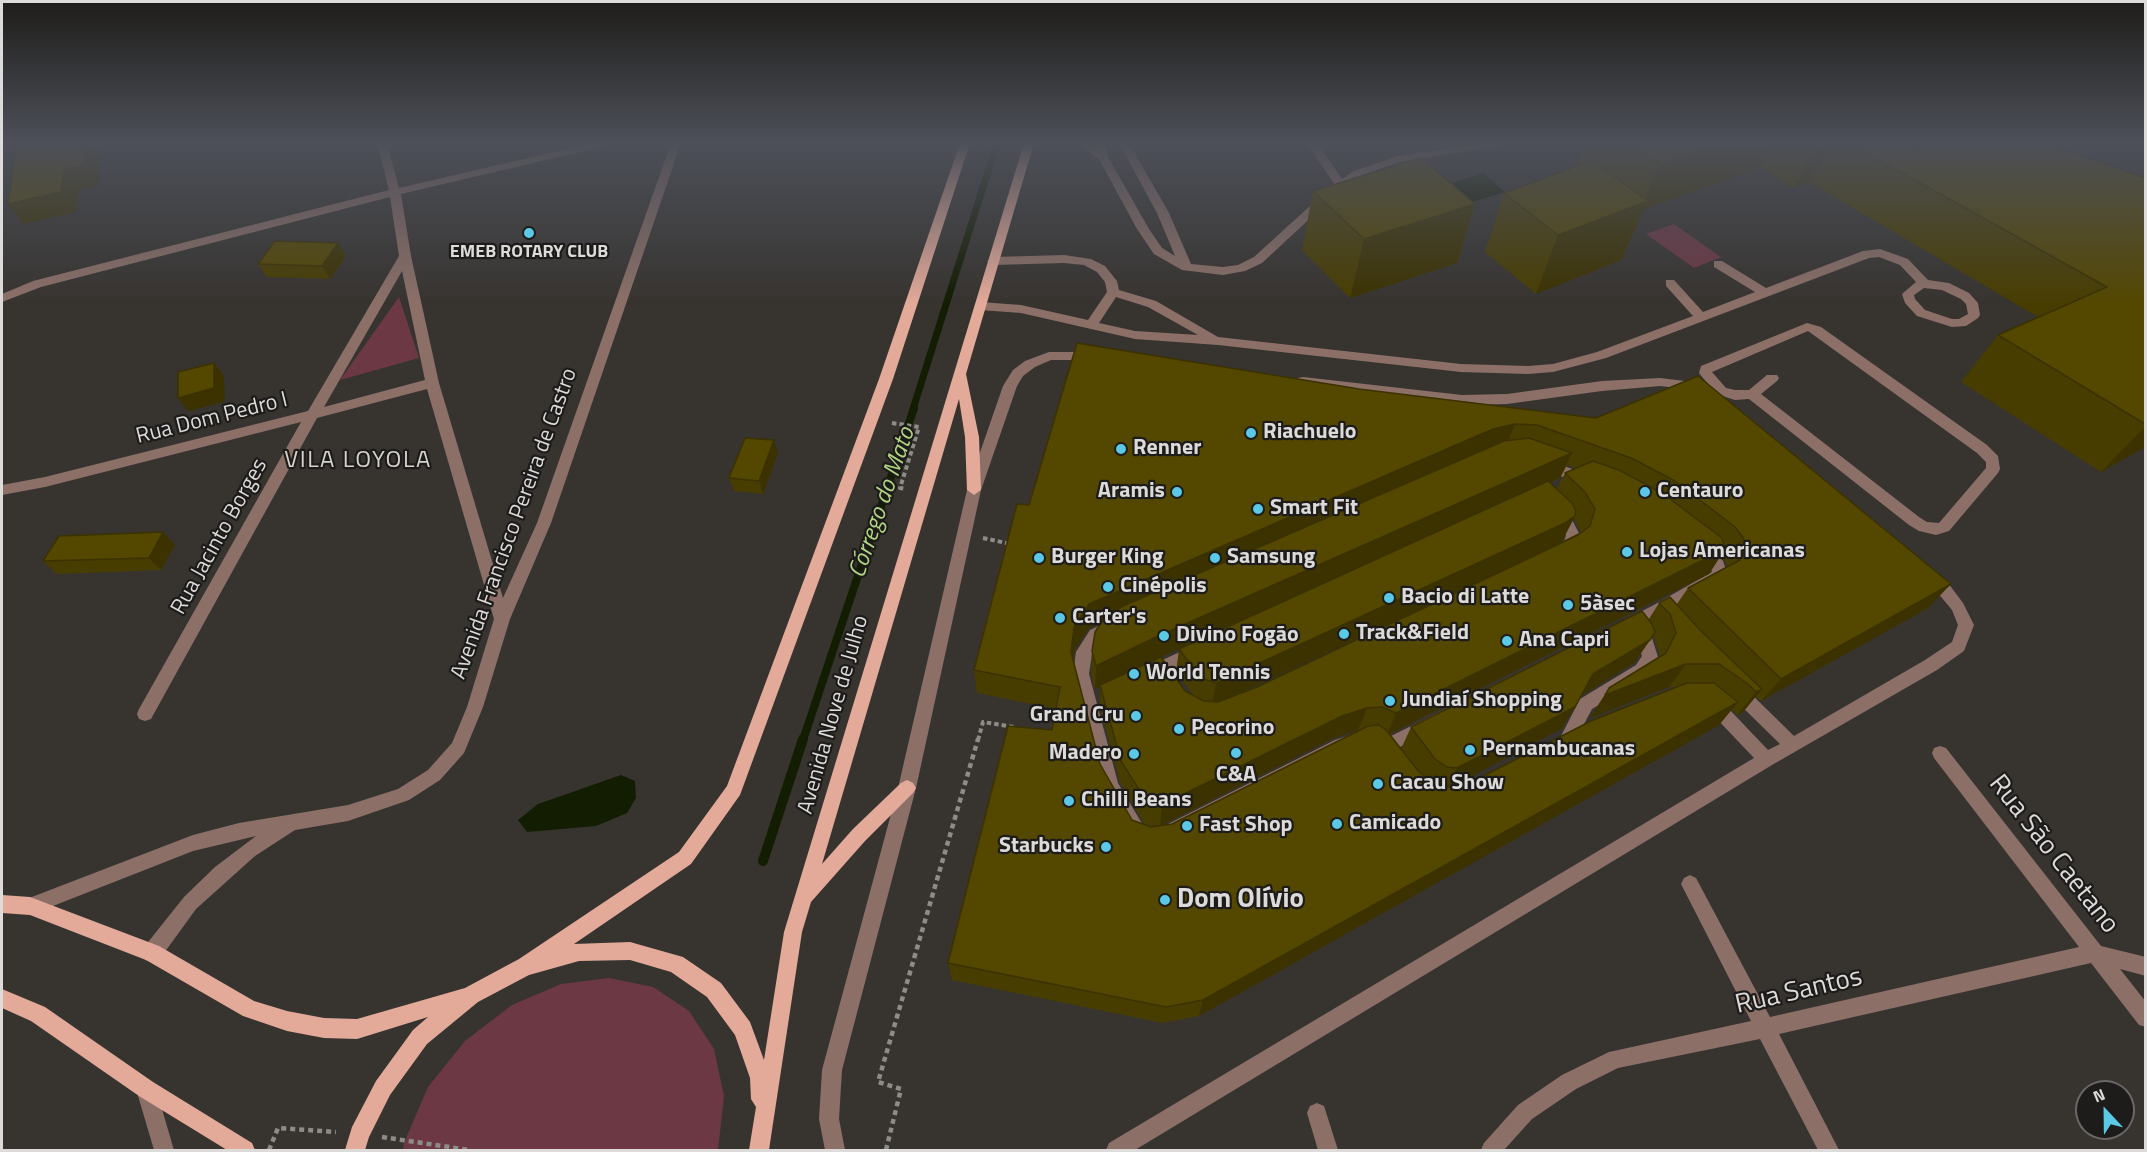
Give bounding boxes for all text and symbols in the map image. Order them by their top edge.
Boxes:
marker: EMEB ROTARY CLUB [522,226,536,240]
place label: EMEB ROTARY CLUB [450,242,608,264]
street label: Avenida Francisco Pereira de Castro [446,365,584,683]
street label: Rua Dom Pedro I [134,387,290,451]
place label: Riachuelo [1263,420,1357,446]
water label: Córrego do Mato [844,424,922,582]
marker: Riachuelo [1244,426,1258,440]
place label: Renner [1133,436,1201,462]
marker: Renner [1114,442,1128,456]
district label: VILA LOYOLA [284,447,432,475]
street label: Rua Jacinto Borges [166,454,274,620]
place label: Aramis [1098,479,1165,505]
place label: Centauro [1657,479,1743,505]
marker: Aramis [1170,485,1184,499]
marker: Centauro [1638,485,1652,499]
place label: Smart Fit [1270,496,1358,522]
marker: Smart Fit [1251,502,1265,516]
place label: Lojas Americanas [1639,539,1805,565]
place label: Burger King [1051,545,1163,571]
place label: Samsung [1227,545,1315,571]
marker: Lojas Americanas [1620,545,1634,559]
marker: Burger King [1032,551,1046,565]
marker: Samsung [1208,551,1222,565]
place label: Cinépolis [1120,574,1207,600]
marker: Cinépolis [1101,580,1115,594]
place label: Bacio di Latte [1401,585,1529,611]
marker: Bacio di Latte [1382,591,1396,605]
place label: 5àsec [1580,592,1635,618]
marker: 5àsec [1561,598,1575,612]
place label: Carter's [1072,605,1146,631]
marker: Carter's [1053,611,1067,625]
street label: Avenida Nove de Julho [793,613,875,817]
place label: Track&Field [1356,621,1469,647]
place label: Divino Fogão [1176,623,1299,649]
marker: Track&Field [1337,627,1351,641]
place label: Ana Capri [1519,628,1610,654]
marker: Divino Fogão [1157,629,1171,643]
marker: Ana Capri [1500,634,1514,648]
place label: World Tennis [1146,661,1270,687]
marker: World Tennis [1127,667,1141,681]
place label: Jundiaí Shopping [1402,688,1562,714]
marker: Jundiaí Shopping [1383,694,1397,708]
place label: Grand Cru [1030,703,1124,729]
marker: Grand Cru [1129,709,1143,723]
place label: Pecorino [1191,716,1274,742]
marker: Pecorino [1172,722,1186,736]
place label: Pernambucanas [1482,737,1635,763]
place label: Madero [1049,741,1122,767]
marker: Pernambucanas [1463,743,1477,757]
marker: C&A [1229,746,1243,760]
marker: Madero [1127,747,1141,761]
place label: C&A [1216,763,1256,789]
street label: Rua São Caetano [1981,769,2125,941]
place label: Cacau Show [1390,771,1504,797]
marker: Cacau Show [1371,777,1385,791]
place label: Chilli Beans [1081,788,1192,814]
marker: Chilli Beans [1062,794,1076,808]
place label: Camicado [1349,811,1441,837]
place label: Fast Shop [1199,813,1293,839]
marker: Camicado [1330,817,1344,831]
marker: Fast Shop [1180,819,1194,833]
place label: Starbucks [999,834,1094,860]
marker: Starbucks [1099,840,1113,854]
place label: Dom Olívio [1177,884,1304,916]
marker: Dom Olívio [1158,893,1172,907]
street label: Rua Santos [1732,962,1866,1022]
north arrow [2075,1080,2135,1140]
text: N [2089,1082,2109,1108]

